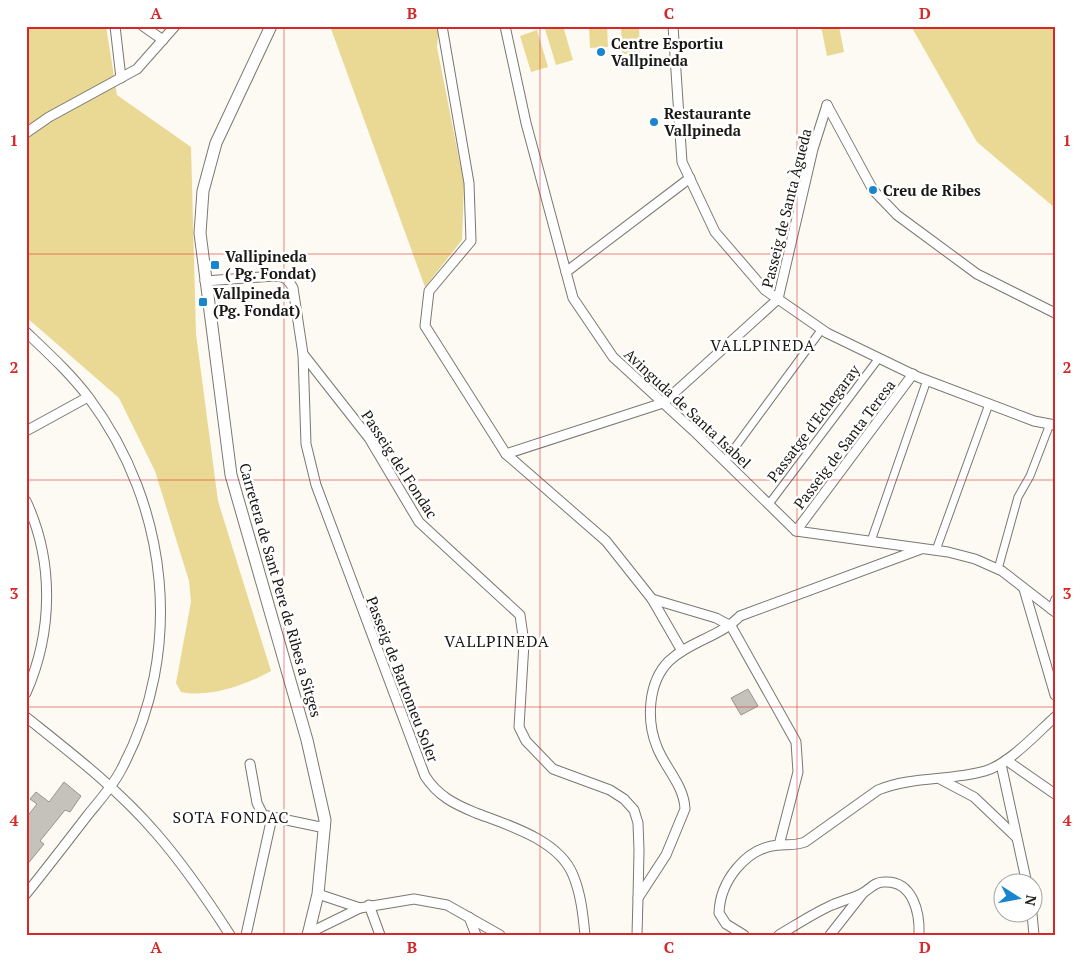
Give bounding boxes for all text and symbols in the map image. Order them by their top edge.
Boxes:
text: A [150,2,162,24]
text: B [407,2,417,24]
text: C [664,2,674,24]
text: D [919,2,931,24]
place label: Centre Esportiu Vallpineda [611,33,724,70]
marker: Centre Esportiu Vallpineda [595,46,607,58]
place label: Restaurante Vallpineda [664,103,751,140]
marker: Restaurante Vallpineda [648,116,660,128]
street label: Passeig de Santa Àgueda [757,126,816,290]
text: 1 [9,129,19,151]
text: 1 [1062,129,1072,151]
place label: Creu de Ribes [883,180,981,200]
marker: Creu de Ribes [867,184,879,196]
place label: Vallipineda ( Pg. Fondat) [225,246,316,283]
marker: Vallipineda ( Pg. Fondat) [209,259,221,271]
place label: Vallpineda (Pg. Fondat) [213,283,300,320]
marker: Vallpineda (Pg. Fondat) [197,296,209,308]
district label: VALLPINEDA [710,334,816,356]
street label: Avinguda de Santa Isabel [620,344,756,472]
text: 2 [9,356,19,378]
text: 2 [1062,356,1072,378]
street label: Passatge d'Echegaray [762,360,864,486]
street label: Passeig de Santa Teresa [789,375,900,513]
street label: Passeig del Fondac [357,406,443,522]
street label: Carretera de Sant Pere de Ribes a Sitges [235,461,327,719]
text: 3 [9,582,19,604]
text: 3 [1062,582,1072,604]
street label: Passeig de Bartomeu Soler [362,593,444,765]
district label: VALLPINEDA [444,630,550,652]
district label: SOTA FONDAC [172,806,290,828]
text: 4 [9,809,19,831]
text: 4 [1062,809,1072,831]
north arrow [994,874,1044,924]
text: N [1021,894,1042,908]
text: A [150,936,162,958]
text: B [407,936,417,958]
text: C [664,936,674,958]
text: D [919,936,931,958]

